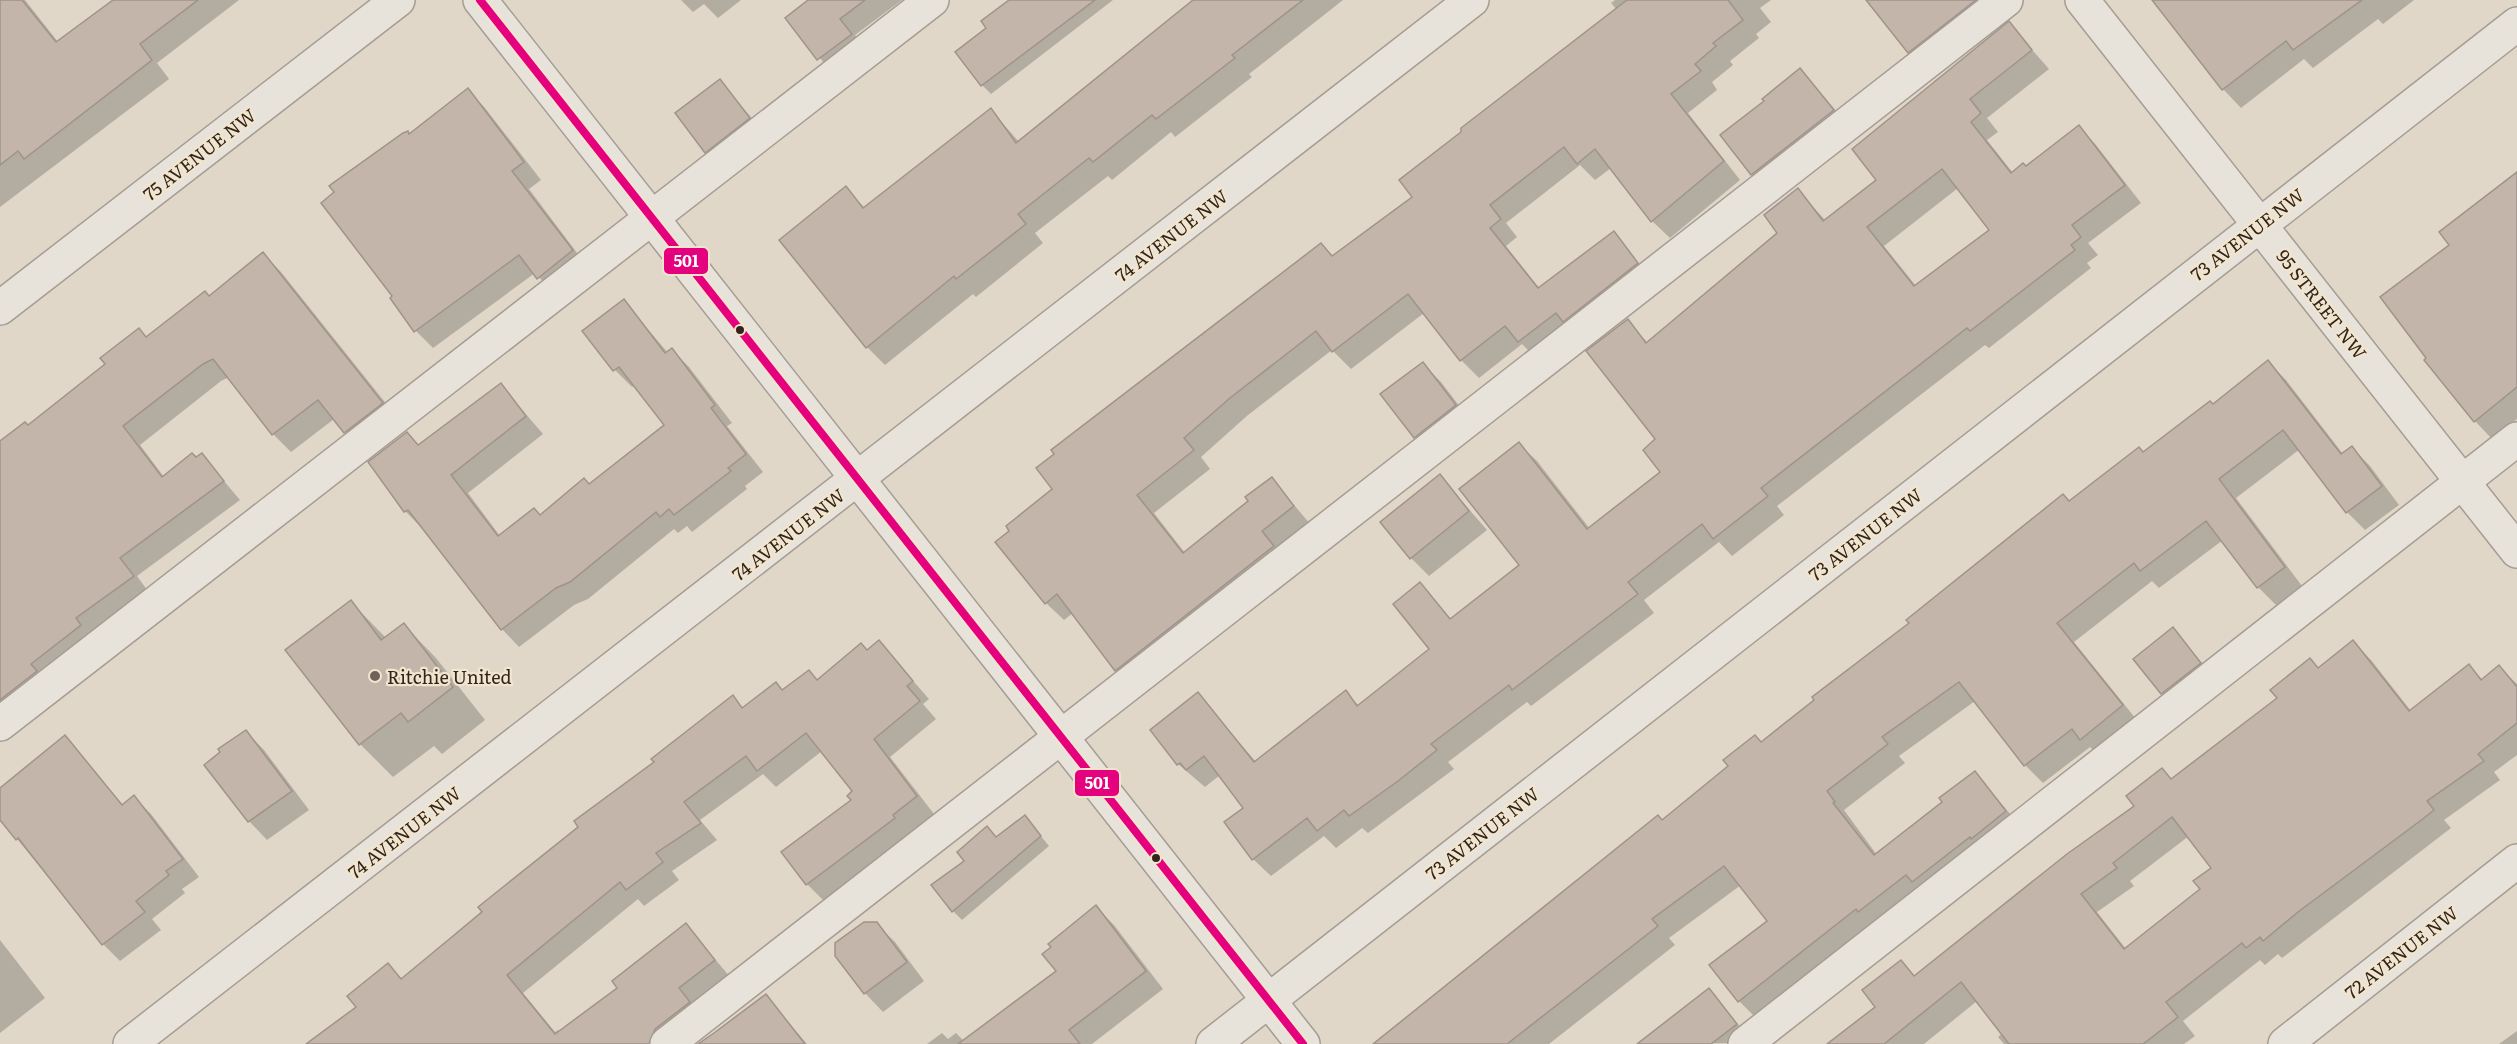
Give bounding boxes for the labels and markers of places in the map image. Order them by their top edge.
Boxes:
unlabelled marker [734,324,746,336]
place label: Ritchie United [387,663,512,690]
marker: Ritchie United [368,669,382,683]
unlabelled marker [1150,852,1162,864]

